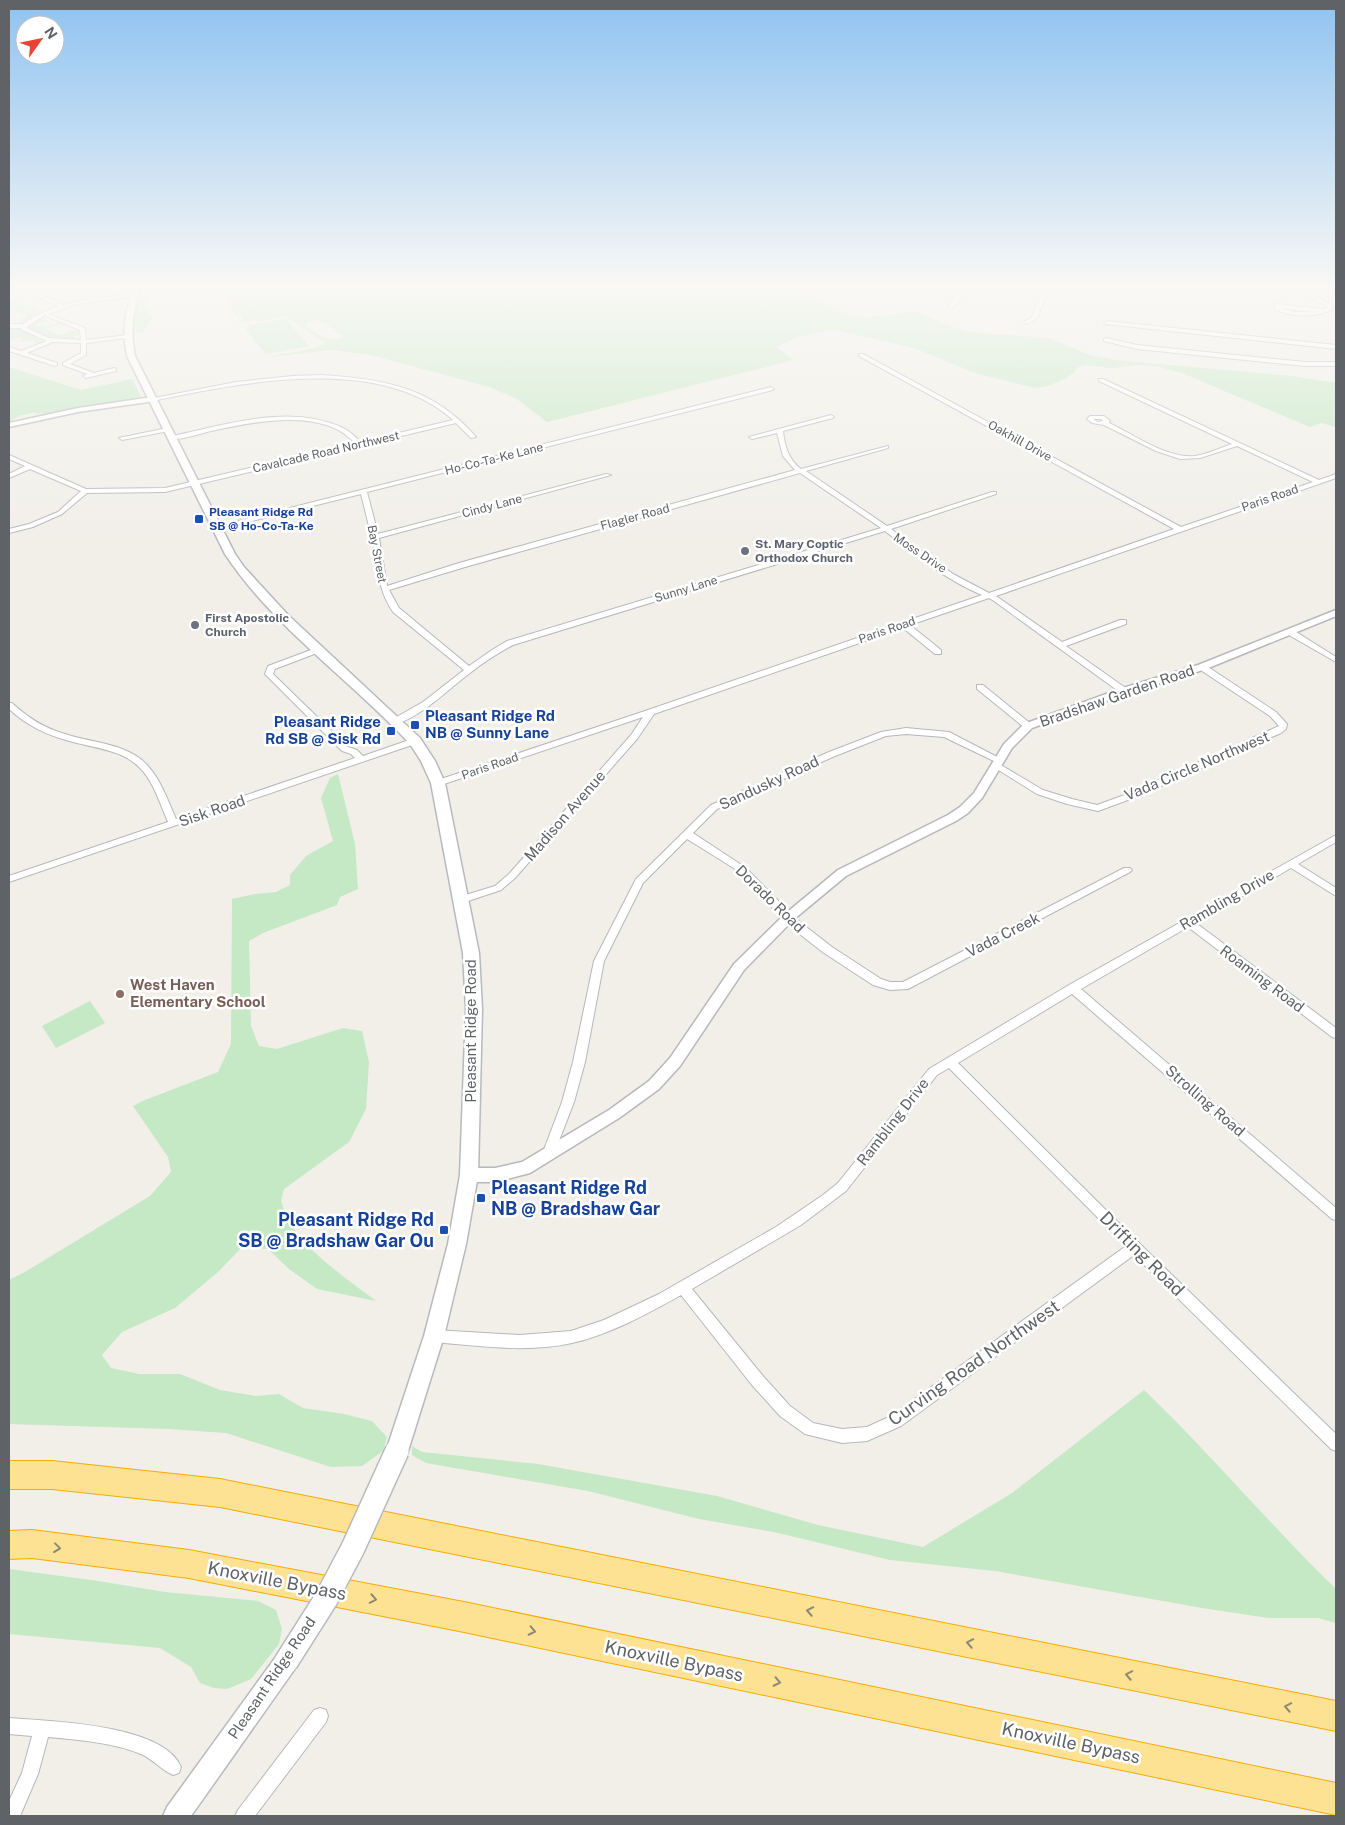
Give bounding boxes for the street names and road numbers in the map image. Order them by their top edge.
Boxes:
street label: Oakhill Drive [986,418,1055,464]
street label: Cavalcade Road Northwest [251,428,401,476]
street label: Ho-Co-Ta-Ke Lane [443,440,545,478]
street label: Paris Road [1240,482,1300,514]
street label: Cindy Lane [460,491,524,521]
street label: Flagler Road [599,501,671,533]
street label: Bay Street [365,524,390,585]
street label: Moss Drive [891,530,949,576]
street label: Sunny Lane [653,573,719,605]
street label: Paris Road [857,614,917,646]
street label: Bradshaw Garden Road [1037,661,1197,730]
street label: Vada Circle Northwest [1122,727,1272,804]
street label: Paris Road [460,750,520,782]
street label: Sandusky Road [716,752,821,813]
street label: Madison Avenue [521,767,608,864]
street label: Sisk Road [176,791,247,830]
street label: Dorado Road [732,862,808,936]
street label: Rambling Drive [1177,866,1277,933]
street label: Vada Creek [963,909,1042,960]
street label: Roaming Road [1217,942,1308,1016]
street label: Pleasant Ridge Road [462,959,479,1103]
street label: Strolling Road [1162,1062,1248,1140]
street label: Rambling Drive [853,1075,932,1169]
street label: Drifting Road [1096,1207,1189,1300]
street label: Curving Road Northwest [884,1295,1063,1430]
street label: Knoxville Bypass [206,1557,348,1604]
street label: Pleasant Ridge Road [224,1614,319,1742]
street label: Knoxville Bypass [603,1636,745,1685]
street label: Knoxville Bypass [1000,1718,1142,1767]

